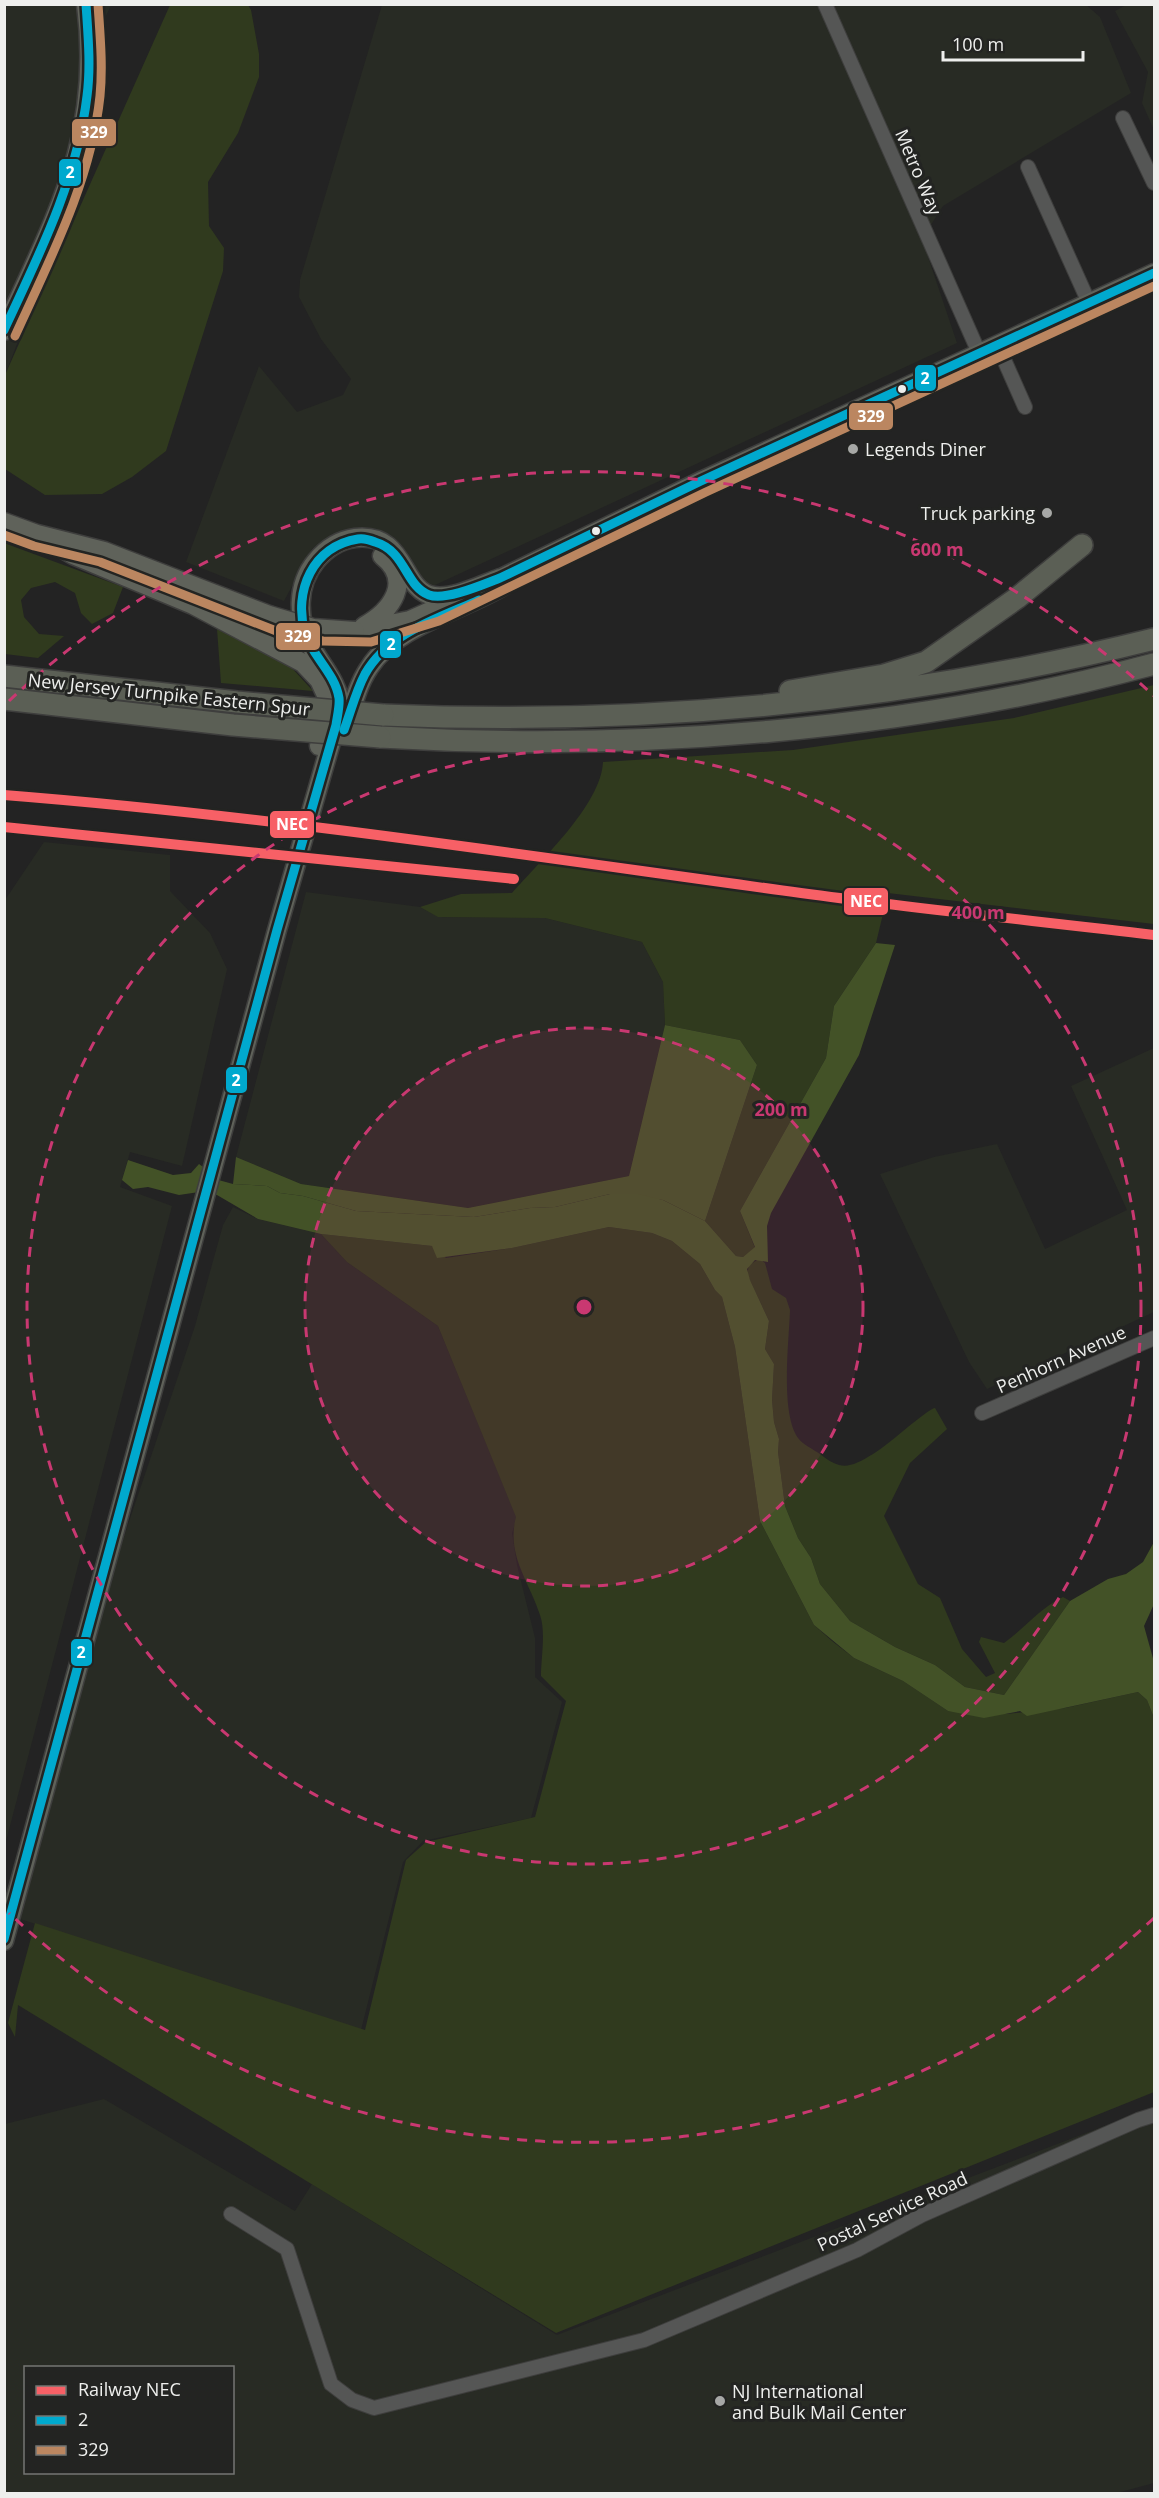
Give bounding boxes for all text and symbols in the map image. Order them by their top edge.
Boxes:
scale bar [943,24,1082,62]
text: 100 m [952,32,1004,56]
line badge: 329 [71,118,117,147]
text: 329 [80,121,108,143]
street label: Metro Way [890,125,948,220]
line badge: 2 [58,158,82,187]
text: 2 [65,161,75,183]
line badge: 2 [914,364,937,392]
text: 2 [920,367,930,389]
unlabelled marker [896,383,908,395]
line badge: 329 [848,402,894,431]
text: 329 [857,405,885,427]
place label: Legends Diner [865,437,986,461]
marker: Legends Diner [846,442,860,456]
place label: Truck parking [921,501,1035,525]
marker: Truck parking [1040,506,1054,520]
unlabelled marker [590,525,602,537]
text: 600 m [910,537,964,561]
line badge: 329 [275,622,321,651]
text: 329 [284,625,312,647]
line badge: 2 [379,630,402,659]
text: 2 [386,633,396,655]
street label: New Jersey Turnpike Eastern Spur [27,667,312,721]
line badge: NEC [269,810,315,839]
text: NEC [276,813,308,835]
line badge: NEC [843,887,889,916]
text: NEC [850,890,882,912]
text: 400 m [951,900,1005,924]
line badge: 2 [225,1066,248,1094]
text: 2 [231,1069,241,1091]
text: 200 m [754,1097,808,1121]
centre of rings [574,1297,594,1317]
street label: Penhorn Avenue [992,1320,1130,1398]
line badge: 2 [70,1638,93,1667]
text: 2 [76,1641,86,1663]
street label: Postal Service Road [813,2166,971,2256]
legend [24,2366,234,2474]
text: Railway NEC [78,2377,181,2401]
place label: NJ International and Bulk Mail Center [732,2379,907,2424]
marker: NJ International and Bulk Mail Center [713,2394,727,2408]
text: 2 [78,2407,88,2431]
text: 329 [78,2437,109,2461]

